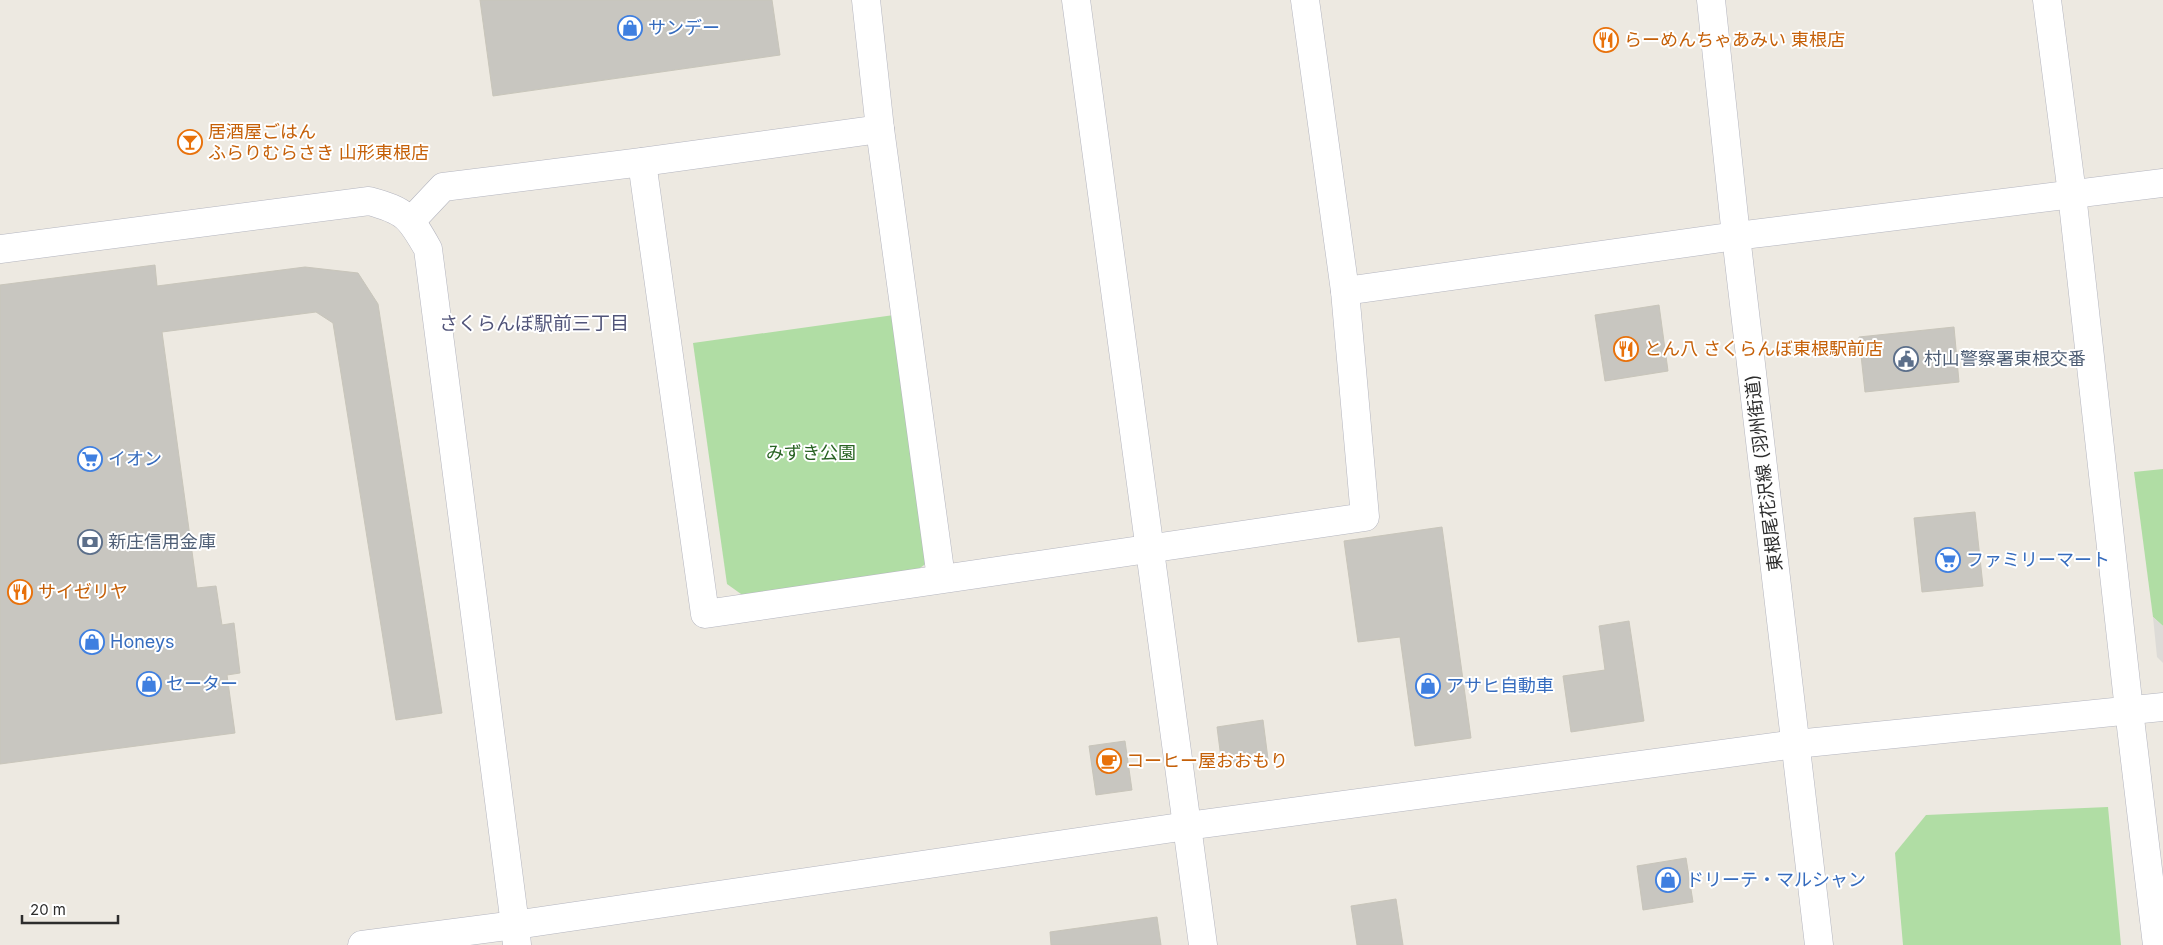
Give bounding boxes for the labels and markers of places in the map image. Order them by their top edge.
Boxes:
shop icon: サンデー [617,15,643,41]
place label: サンデー [648,17,720,38]
restaurant icon: らーめんちゃあみい 東根店 [1593,27,1619,53]
place label: らーめんちゃあみい 東根店 [1624,29,1845,50]
place label: 居酒屋ごはん ふらりむらさき 山形東根店 [208,121,429,163]
bar icon: 居酒屋ごはん ふらりむらさき 山形東根店 [177,129,203,155]
restaurant icon: とん八 さくらんぼ東根駅前店 [1613,336,1639,362]
place label: とん八 さくらんぼ東根駅前店 [1644,338,1883,359]
public building icon: 村山警察署東根交番 [1893,346,1919,372]
place label: 村山警察署東根交番 [1924,348,2086,369]
supermarket icon: イオン [77,446,103,472]
place label: イオン [108,448,162,469]
bank icon: 新庄信用金庫 [77,529,103,555]
place label: 新庄信用金庫 [108,531,216,552]
supermarket icon: ファミリーマート [1935,547,1961,573]
place label: ファミリーマート [1966,549,2110,570]
restaurant icon: サイゼリヤ [7,579,33,605]
place label: サイゼリヤ [38,581,128,602]
shop icon: Honeys [79,629,105,655]
place label: Honeys [110,631,175,652]
shop icon: セーター [136,671,162,697]
place label: セーター [166,673,238,694]
shop icon: アサヒ自動車 [1415,673,1441,699]
place label: アサヒ自動車 [1446,675,1554,696]
cafe icon: コーヒー屋おおもり [1096,748,1122,774]
place label: コーヒー屋おおもり [1126,750,1288,771]
shop icon: ドリーテ・マルシャン [1655,867,1681,893]
place label: ドリーテ・マルシャン [1686,869,1866,890]

